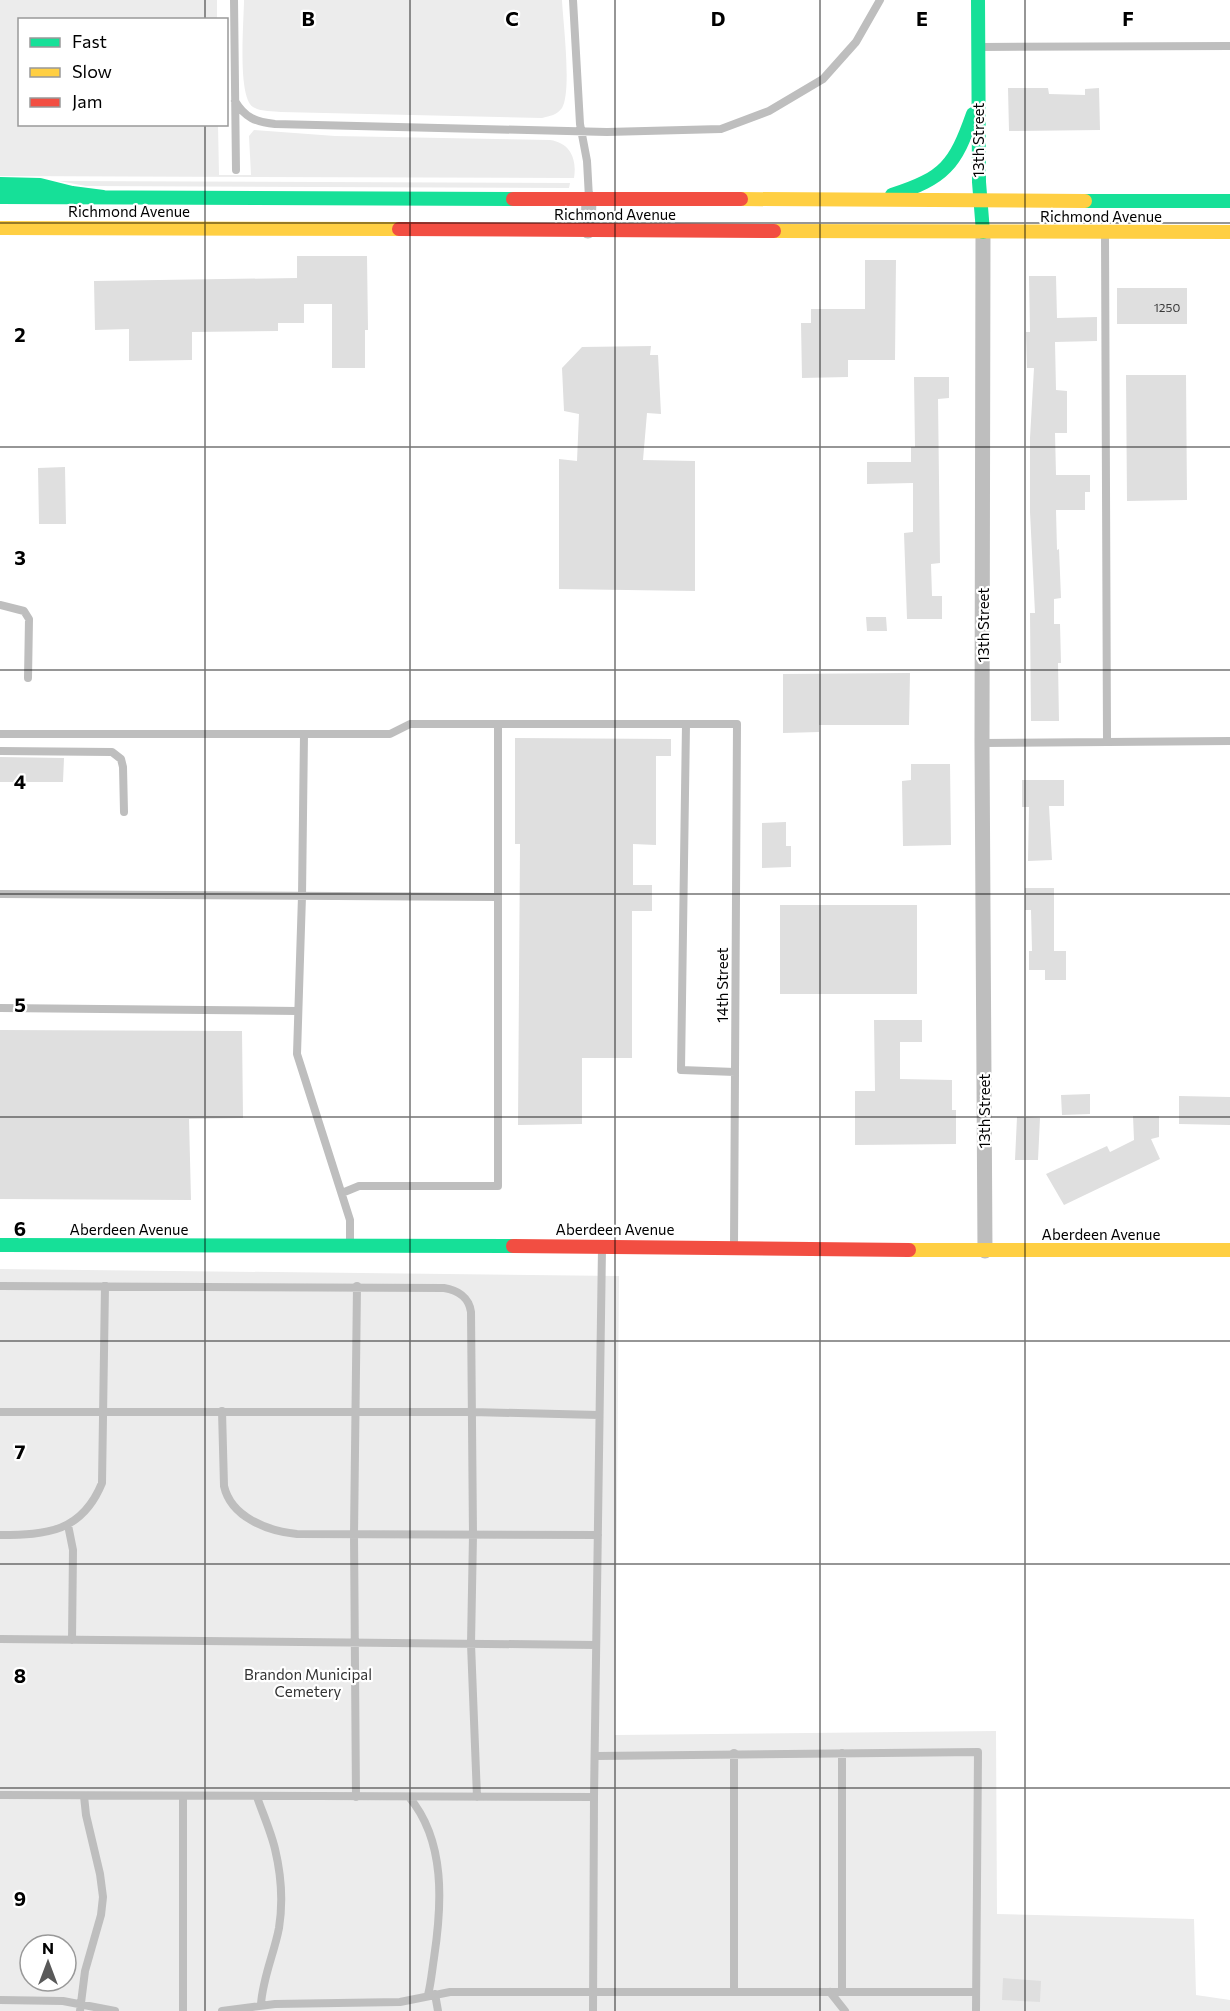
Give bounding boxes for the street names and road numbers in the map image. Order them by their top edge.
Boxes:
street label: 13th Street [969,103,987,177]
street label: Richmond Avenue [68,202,190,220]
street label: Richmond Avenue [554,205,676,223]
street label: Richmond Avenue [1040,207,1162,225]
street label: 13th Street [974,588,992,662]
street label: 14th Street [713,947,731,1023]
street label: 13th Street [975,1074,993,1148]
street label: Aberdeen Avenue [70,1220,188,1238]
street label: Aberdeen Avenue [556,1220,674,1238]
street label: Aberdeen Avenue [1042,1225,1160,1243]

